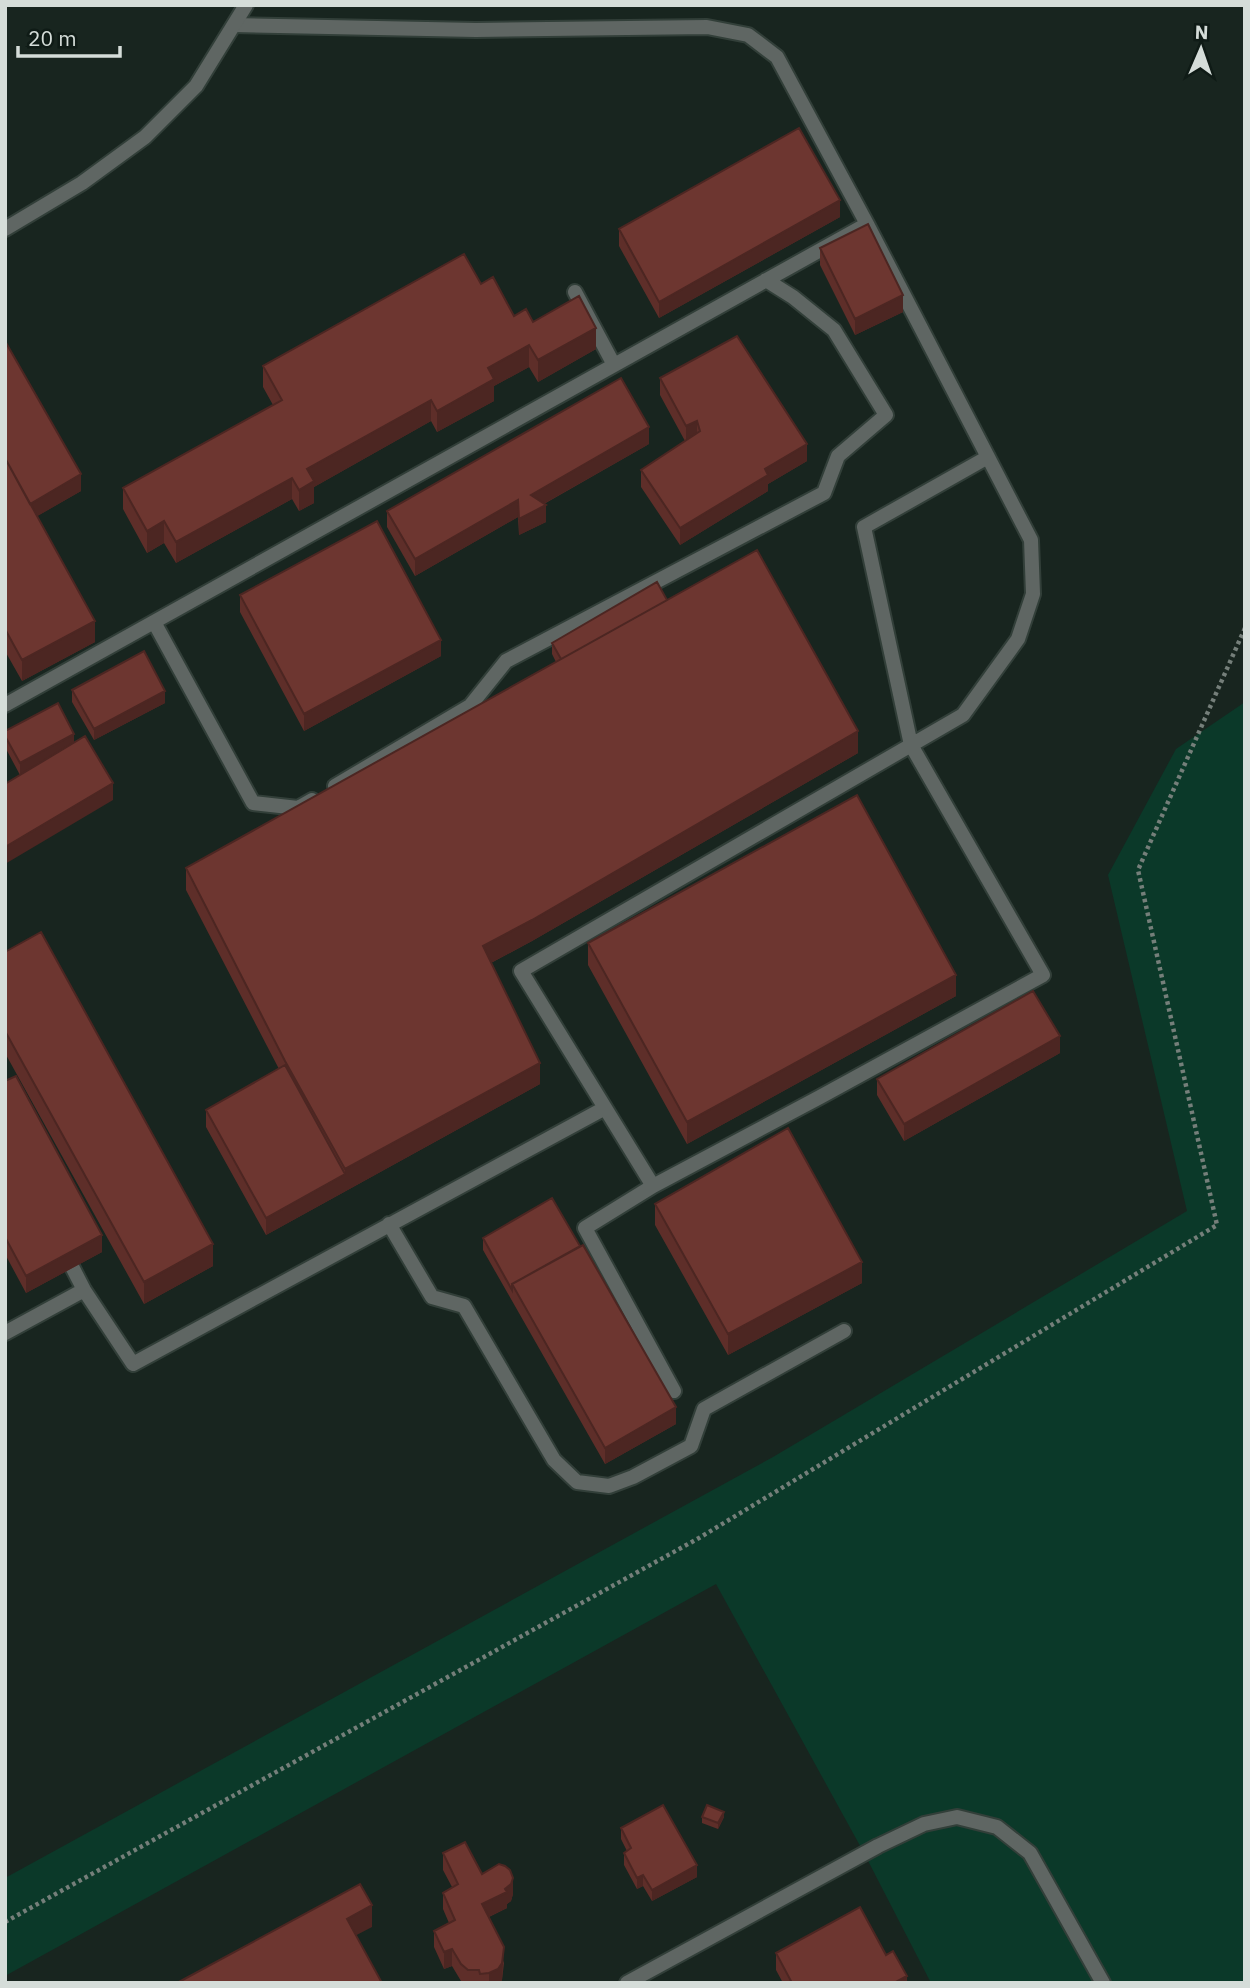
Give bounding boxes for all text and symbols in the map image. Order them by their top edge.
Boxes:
scale bar [18,14,119,58]
north arrow [1166,14,1236,84]
text: N [1194,20,1209,44]
text: 20 m [28,24,77,52]

